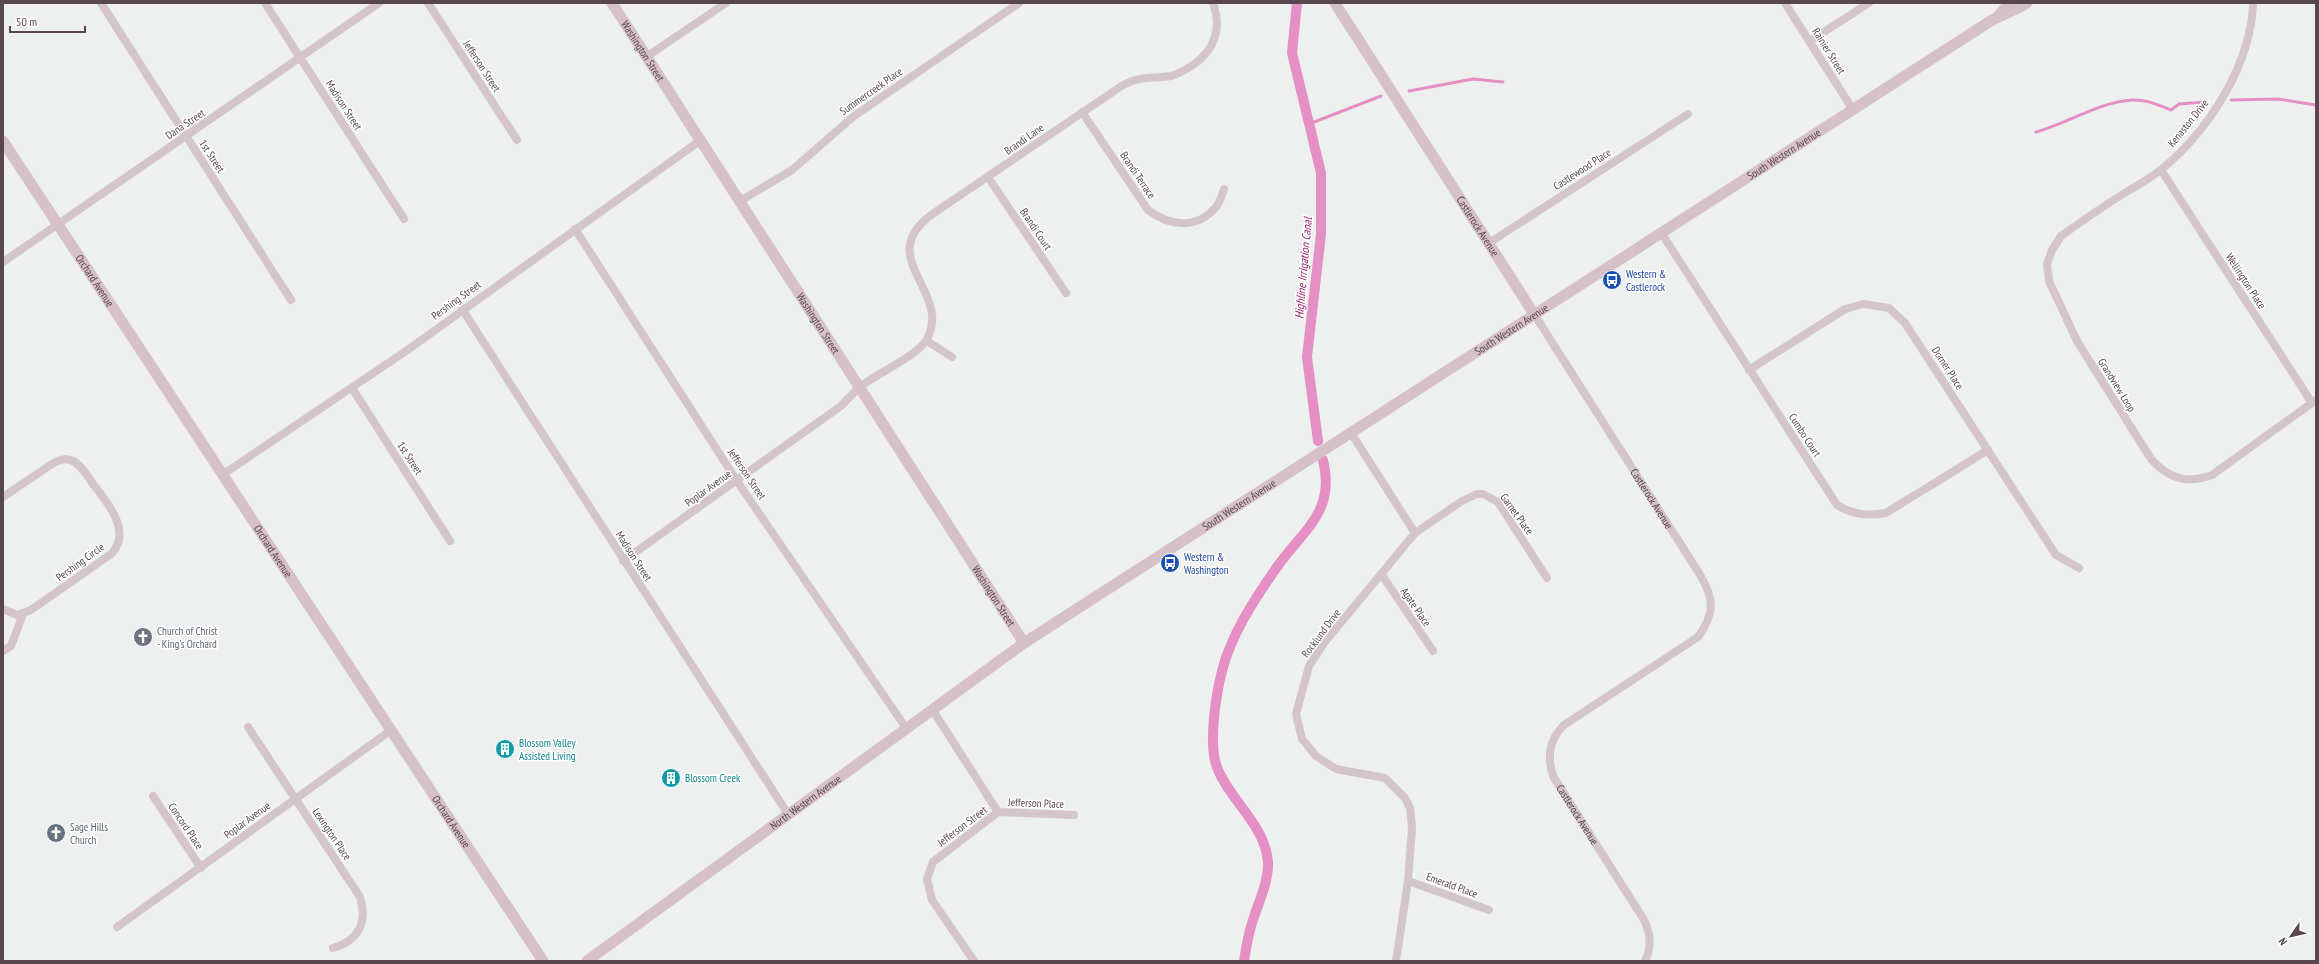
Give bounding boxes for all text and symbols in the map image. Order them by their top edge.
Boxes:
scale bar [10,8,85,34]
text: 50 m [16,14,37,29]
street label: Washington Street [618,18,668,84]
street label: Rainier Street [1809,25,1849,77]
street label: Jefferson Street [460,37,504,94]
street label: Summercreek Place [837,64,906,118]
street label: Madison Street [323,77,365,133]
street label: Kenaston Drive [2165,96,2212,150]
street label: Dana Street [163,106,207,142]
street label: Brandi Lane [1002,120,1047,158]
street label: South Western Avenue [1744,125,1824,183]
street label: 1st Street [196,137,228,175]
street label: Castlewood Place [1550,145,1614,193]
street label: Brandi Terrace [1117,149,1159,202]
street label: Castlerock Avenue [1453,193,1503,259]
street label: Brandi Court [1017,205,1055,253]
water label: Highline Irrigation Canal [1291,216,1315,319]
street label: Wellington Place [2223,250,2269,312]
street label: Orchard Avenue [73,252,117,310]
place label: Western & Castlerock [1626,267,1666,294]
bus stop icon: Western & Castlerock [1601,269,1623,291]
street label: Pershing Street [428,277,484,323]
street label: Washington Street [793,290,843,356]
street label: South Western Avenue [1472,300,1551,358]
street label: Dorner Place [1929,344,1967,393]
street label: Grandview Loop [2095,356,2139,415]
street label: Cumbo Court [1786,411,1824,459]
street label: 1st Street [394,439,426,477]
street label: Jefferson Street [724,445,769,502]
street label: Poplar Avenue [682,466,734,510]
street label: Castlerock Avenue [1627,466,1676,532]
street label: South Western Avenue [1199,476,1279,534]
street label: Garnet Place [1497,491,1537,538]
street label: Orchard Avenue [251,522,296,580]
street label: Madison Street [613,528,655,584]
street label: Pershing Circle [53,539,107,584]
place label: Western & Washington [1184,550,1229,577]
bus stop icon: Western & Washington [1159,552,1181,574]
street label: Washington Street [969,563,1018,629]
street label: Agate Place [1398,585,1434,630]
street label: Rocklund Drive [1298,606,1344,660]
place label: Church of Christ - King's Orchard [157,624,218,651]
church icon: Church of Christ - King's Orchard [132,626,154,648]
place label: Blossom Valley Assisted Living [519,736,576,763]
building icon: Blossom Valley Assisted Living [494,738,516,760]
building icon: Blossom Creek [660,767,682,789]
place label: Blossom Creek [685,771,741,785]
street label: North Western Avenue [767,771,844,833]
street label: Castlerock Avenue [1553,782,1602,848]
street label: Orchard Avenue [429,793,474,851]
street label: Jefferson Place [1007,795,1065,811]
street label: Poplar Avenue [221,798,273,842]
street label: Concord Place [165,800,207,852]
street label: Jefferson Street [934,803,990,850]
street label: Lexington Place [309,805,355,863]
place label: Sage Hills Church [70,820,108,847]
church icon: Sage Hills Church [45,822,67,844]
street label: Emerald Place [1424,869,1480,901]
north arrow [2271,916,2311,956]
text: N [2275,935,2290,948]

